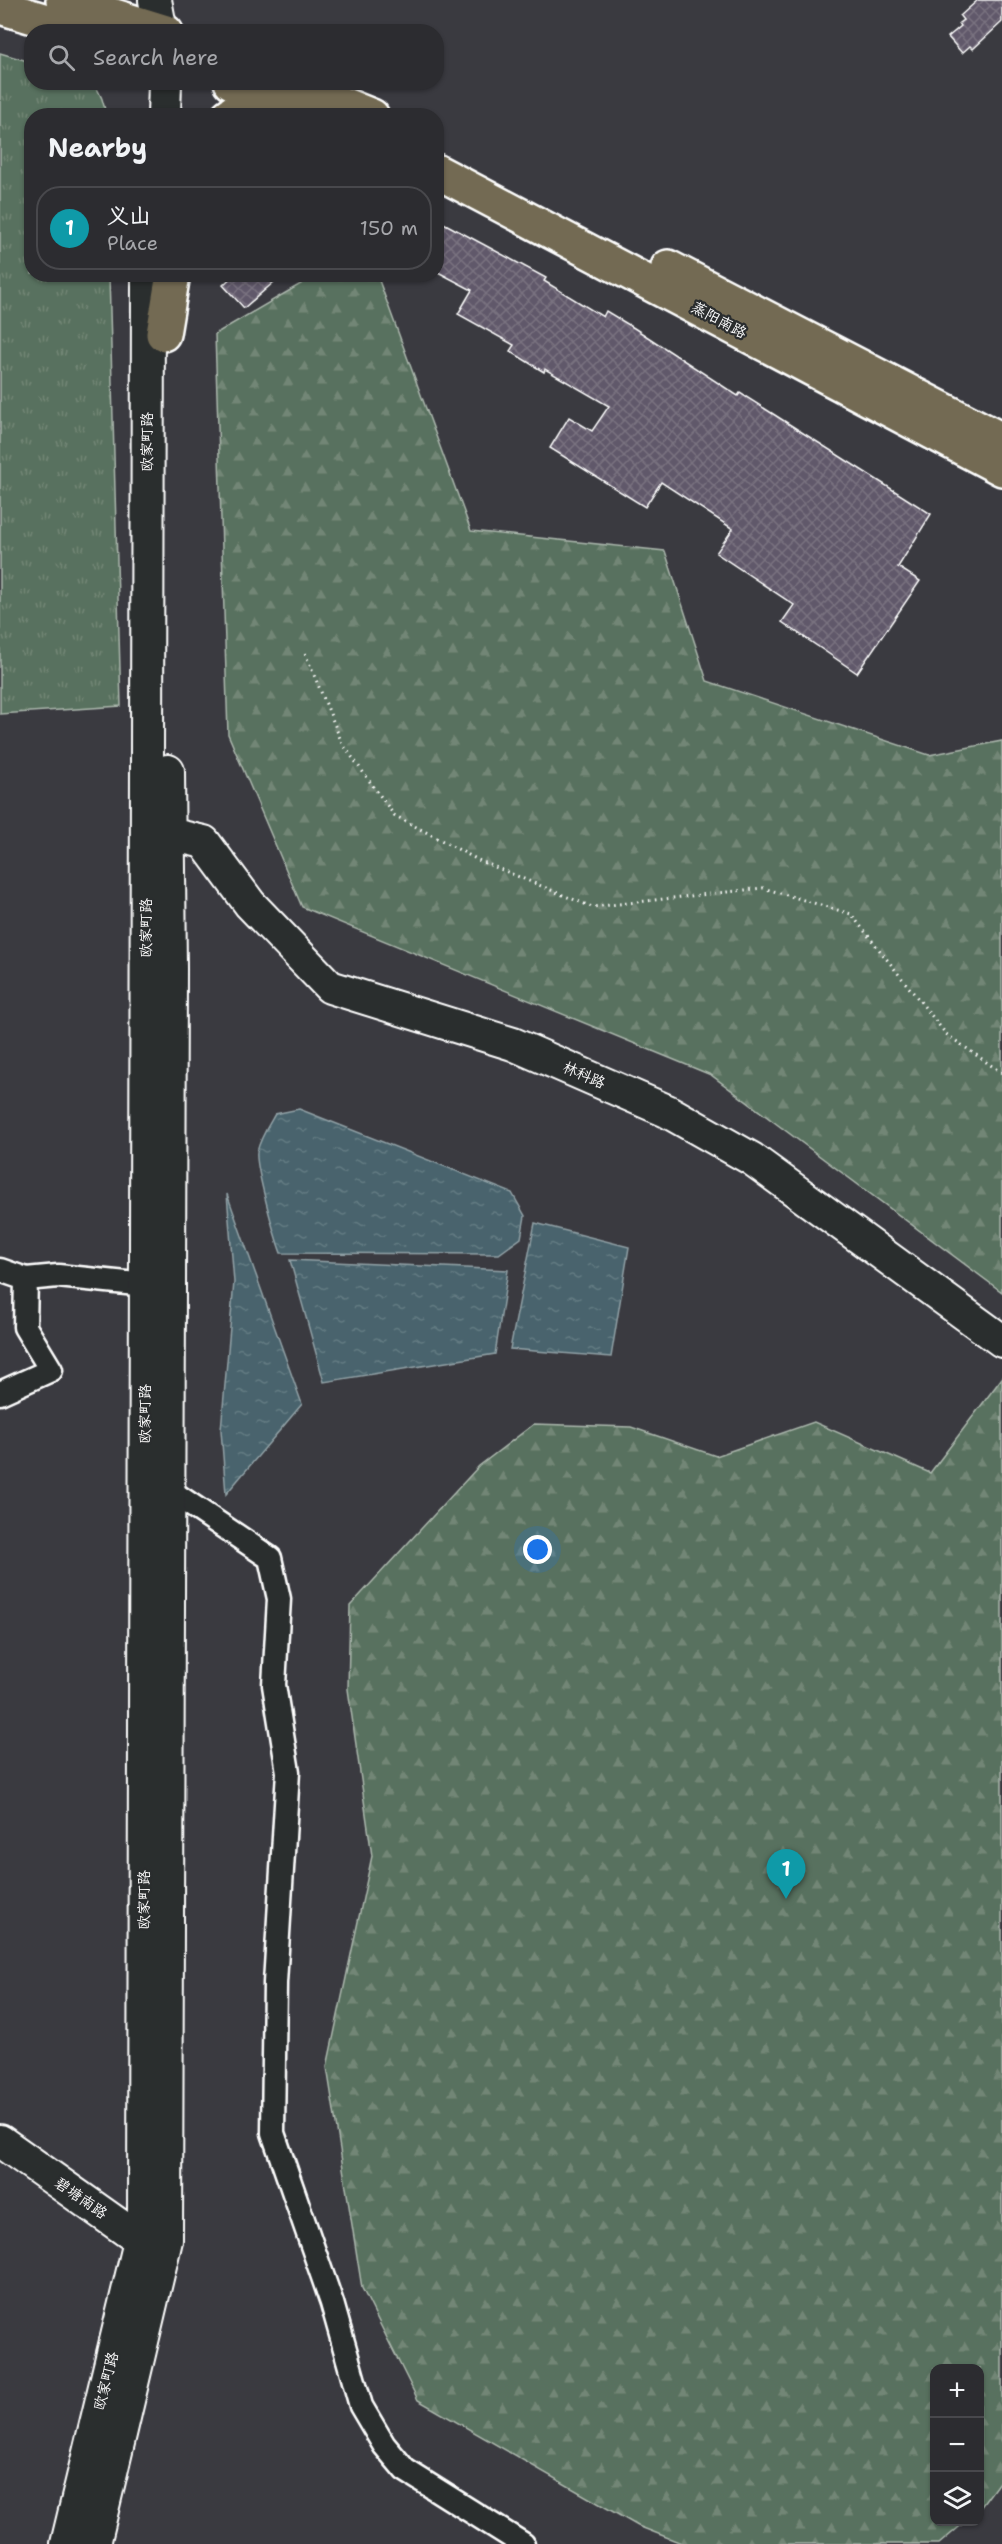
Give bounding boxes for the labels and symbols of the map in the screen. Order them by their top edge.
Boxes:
street label: 蒸阳南路 [688,297,750,343]
street label: 欧家町路 [137,412,157,472]
street label: 欧家町路 [136,898,156,958]
street label: 林科路 [559,1057,609,1093]
street label: 欧家町路 [135,1384,155,1444]
your location [523,1535,552,1564]
pin: 1 [766,1850,806,1899]
street label: 欧家町路 [134,1870,154,1930]
street label: 碧塘南路 [51,2173,111,2223]
street label: 欧家町路 [89,2349,123,2413]

